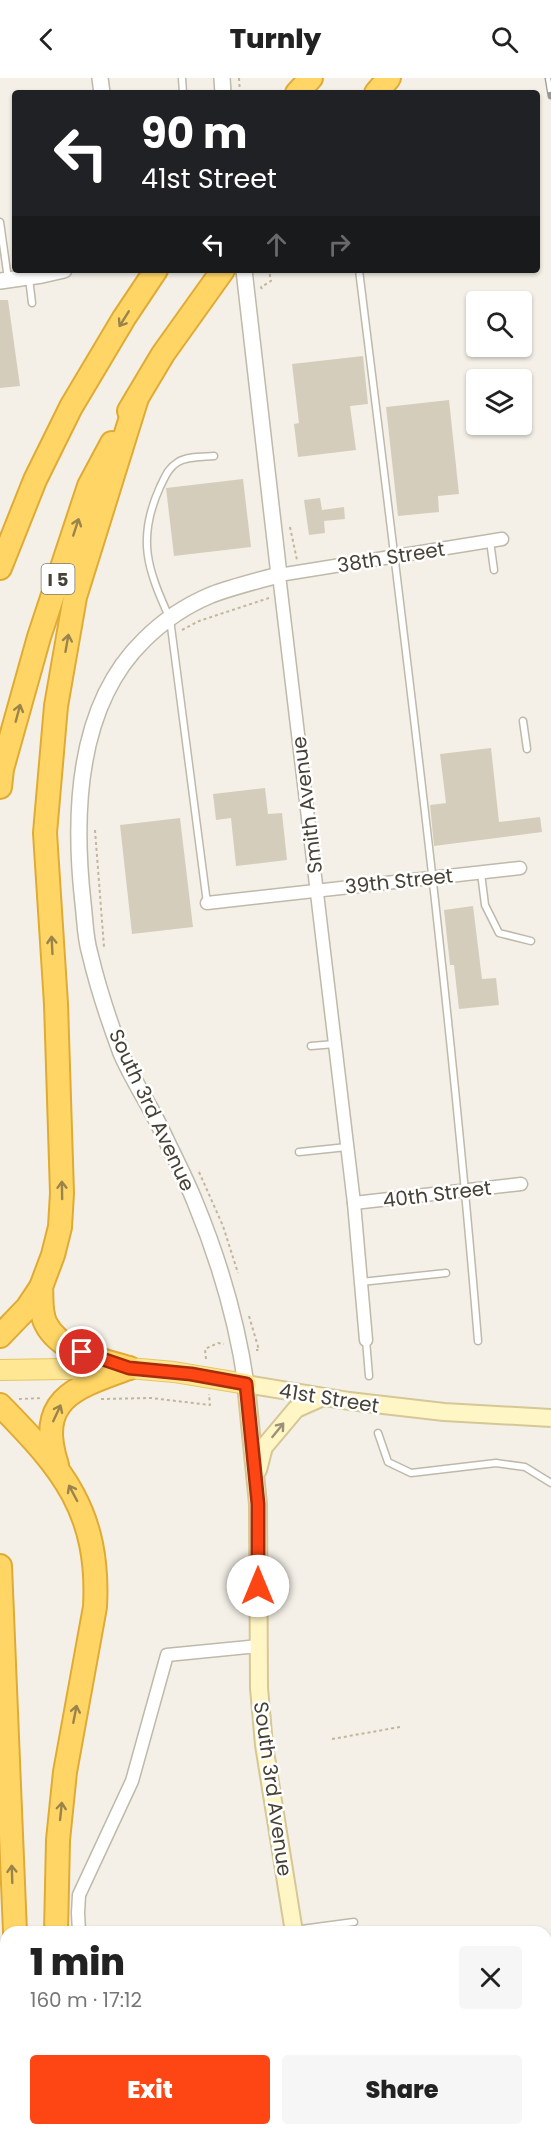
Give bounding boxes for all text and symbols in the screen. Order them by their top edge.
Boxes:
text: Turnly [230,20,321,57]
icon: back [30,23,63,56]
icon: search [488,23,521,56]
text: 90 m [141,104,248,163]
icon: left [42,114,120,192]
text: 41st Street [141,160,277,197]
icon: left [197,228,230,261]
icon: ahead [260,228,293,261]
icon: right [323,228,356,261]
map controls [466,291,532,435]
button: search [466,291,532,357]
one-way arrow [117,310,129,327]
button: layers [466,369,532,435]
one-way arrow [71,518,82,537]
street label: 38th Street [335,535,447,579]
road number: I 5 [42,564,74,594]
one-way arrow [62,634,73,654]
one-way arrow [13,704,24,723]
street label: Smith Avenue [285,735,329,875]
street label: 39th Street [344,861,454,901]
one-way arrow [46,936,57,956]
street label: South 3rd Avenue [102,1024,202,1196]
street label: 40th Street [381,1173,493,1215]
one-way arrow [56,1181,68,1201]
pin [56,1326,107,1377]
icon: arrive [65,1335,98,1368]
street label: 41st Street [277,1376,381,1420]
one-way arrow [51,1404,63,1422]
one-way arrow [272,1422,285,1438]
one-way arrow [67,1485,79,1503]
position arrow [226,1554,290,1618]
street label: South 3rd Avenue [247,1700,299,1878]
one-way arrow [70,1705,81,1725]
one-way arrow [56,1801,67,1821]
one-way arrow [7,1864,18,1884]
text: 1 min [30,1937,125,1988]
button: close [459,1946,522,2009]
text: 160 m · 17:12 [30,1986,142,2014]
button: Exit [30,2055,270,2124]
button: Share [282,2055,522,2124]

